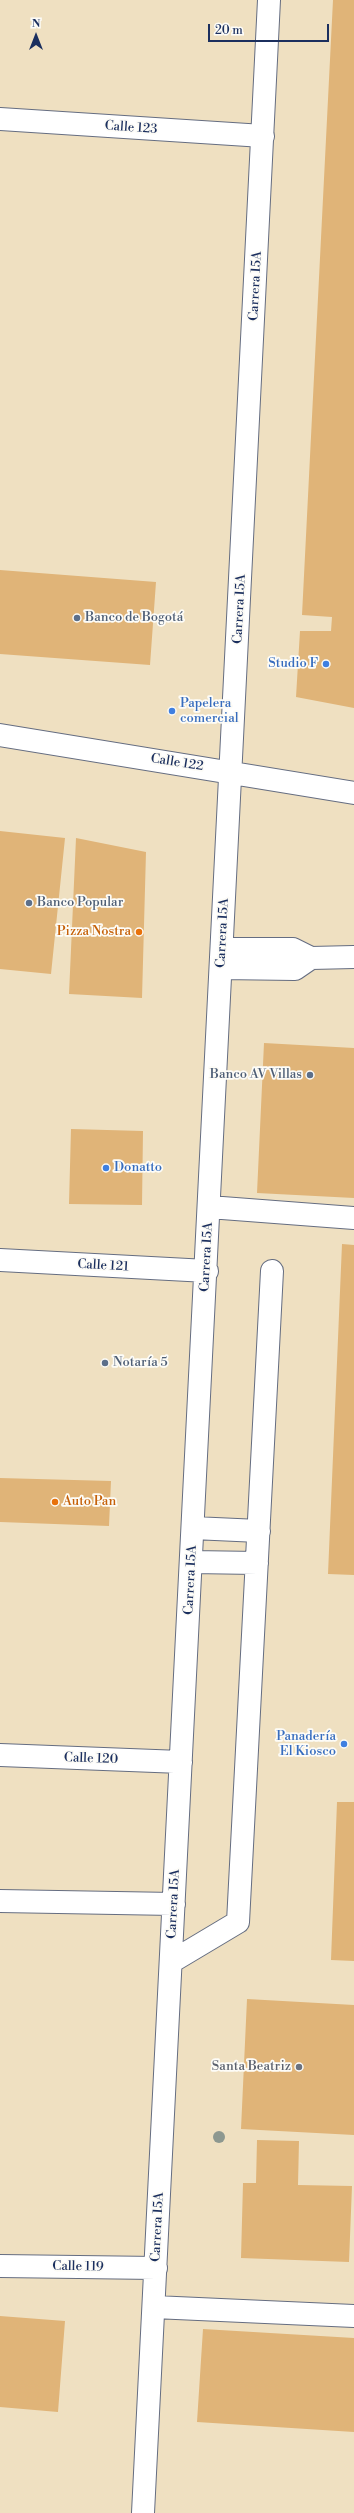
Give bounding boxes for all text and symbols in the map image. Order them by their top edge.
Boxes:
north arrow [16,16,56,56]
scale bar [210,16,331,42]
text: N [32,17,40,31]
text: 20 m [215,23,243,38]
street label: Calle 123 [104,118,158,138]
street label: Carrera 15A [246,251,266,321]
street label: Carrera 15A [230,574,250,644]
place label: Banco de Bogotá [85,610,183,626]
marker: Banco de Bogotá [72,613,82,623]
place label: Studio F [268,656,318,672]
marker: Studio F [321,659,331,669]
place label: Papelera comercial [180,696,239,727]
marker: Papelera comercial [167,706,177,716]
street label: Calle 122 [150,751,204,775]
place label: Banco Popular [37,895,123,911]
marker: Banco Popular [24,898,34,908]
street label: Carrera 15A [213,898,233,968]
place label: Pizza Nostra [57,924,131,940]
marker: Pizza Nostra [134,927,144,937]
place label: Banco AV Villas [210,1067,302,1083]
marker: Banco AV Villas [305,1070,315,1080]
place label: Donatto [114,1160,162,1176]
marker: Donatto [101,1163,111,1173]
street label: Carrera 15A [197,1222,217,1292]
street label: Calle 121 [77,1257,129,1275]
place label: Notaría 5 [113,1355,168,1371]
marker: Notaría 5 [100,1358,110,1368]
place label: Auto Pan [63,1494,116,1510]
marker: Auto Pan [50,1497,60,1507]
street label: Carrera 15A [181,1545,201,1615]
place label: Panadería El Kiosco [276,1729,336,1760]
marker: Panadería El Kiosco [339,1739,349,1749]
street label: Calle 120 [64,1750,118,1768]
street label: Carrera 15A [164,1869,184,1939]
place label: Santa Beatriz [212,2059,291,2075]
marker: Santa Beatriz [294,2062,304,2072]
street label: Carrera 15A [148,2192,168,2262]
street label: Calle 119 [52,2259,104,2275]

